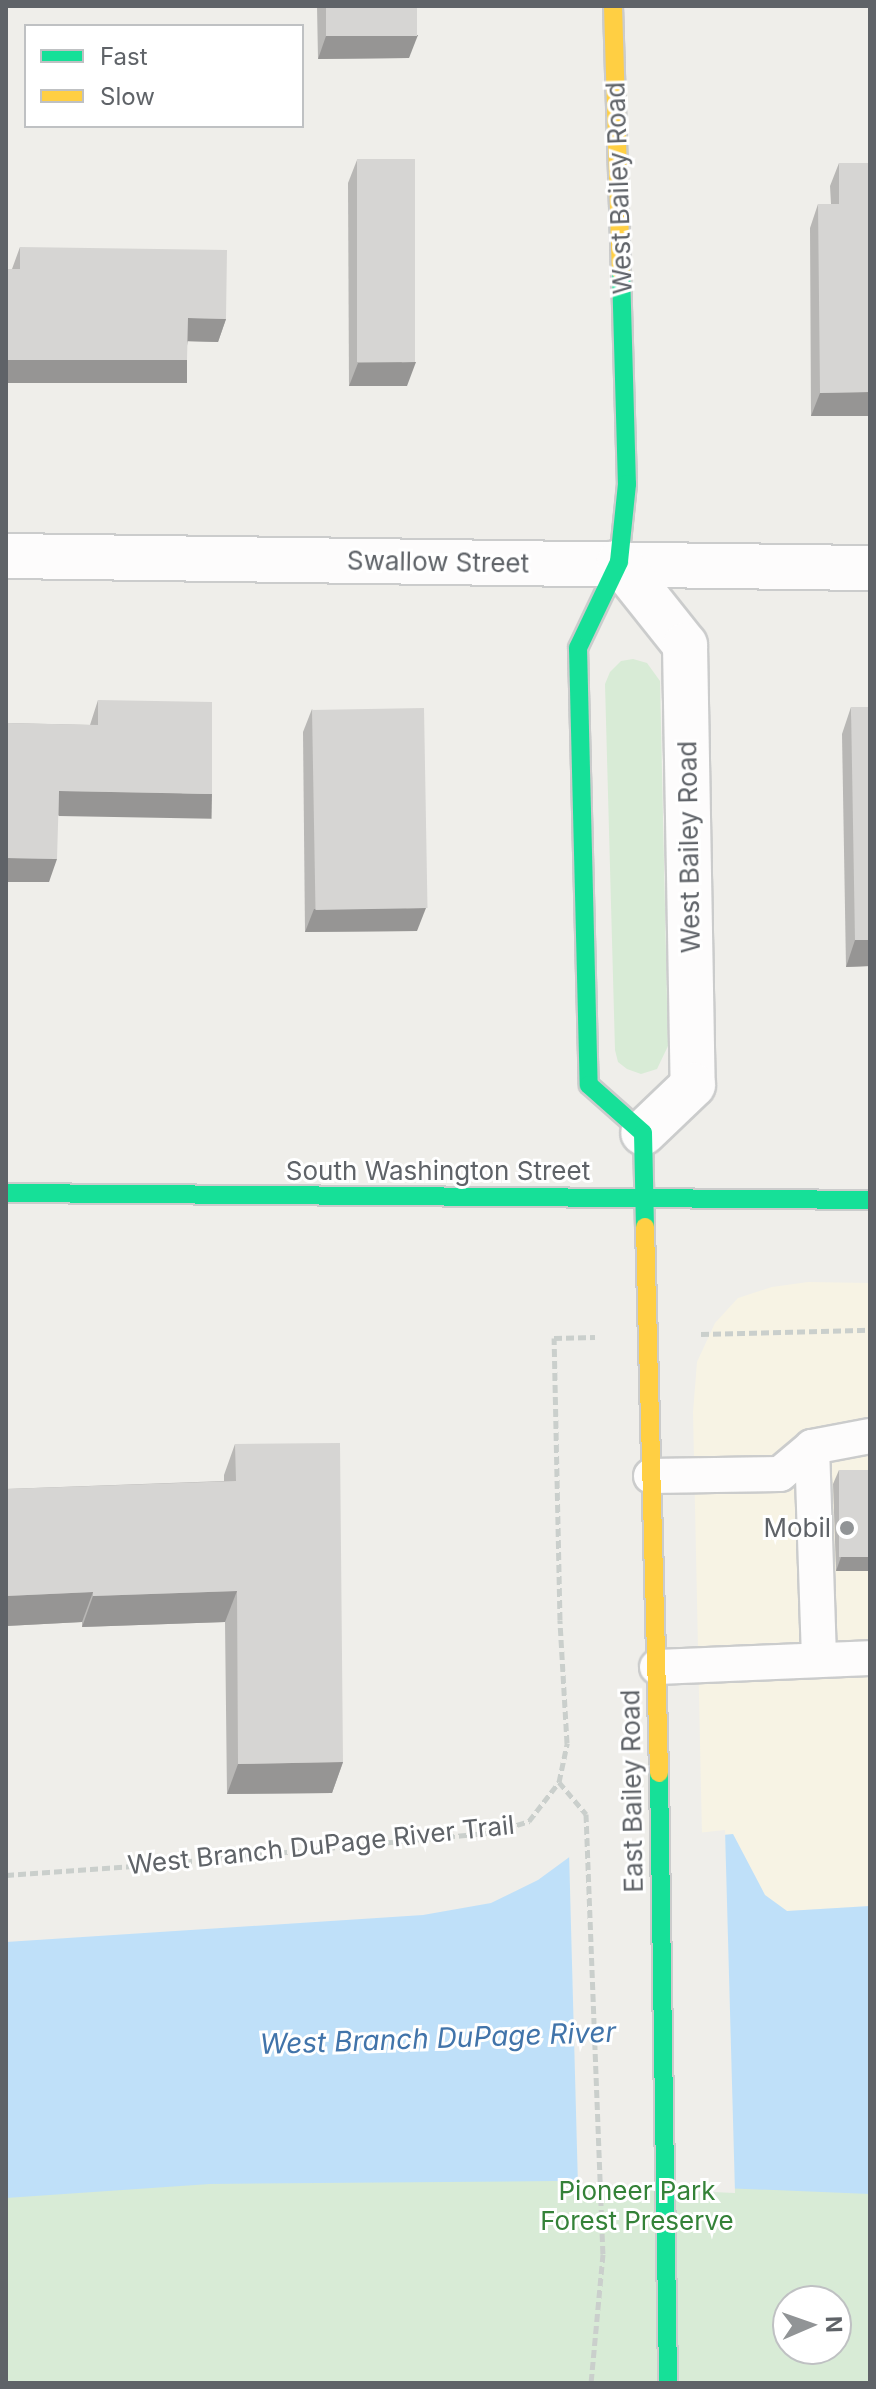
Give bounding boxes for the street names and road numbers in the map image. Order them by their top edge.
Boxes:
street label: West Bailey Road [600,81,638,295]
street label: Swallow Street [347,545,529,579]
street label: West Bailey Road [672,740,706,954]
street label: South Washington Street [286,1155,590,1187]
street label: East Bailey Road [615,1689,649,1893]
street label: West Branch DuPage River Trail [126,1809,516,1881]

